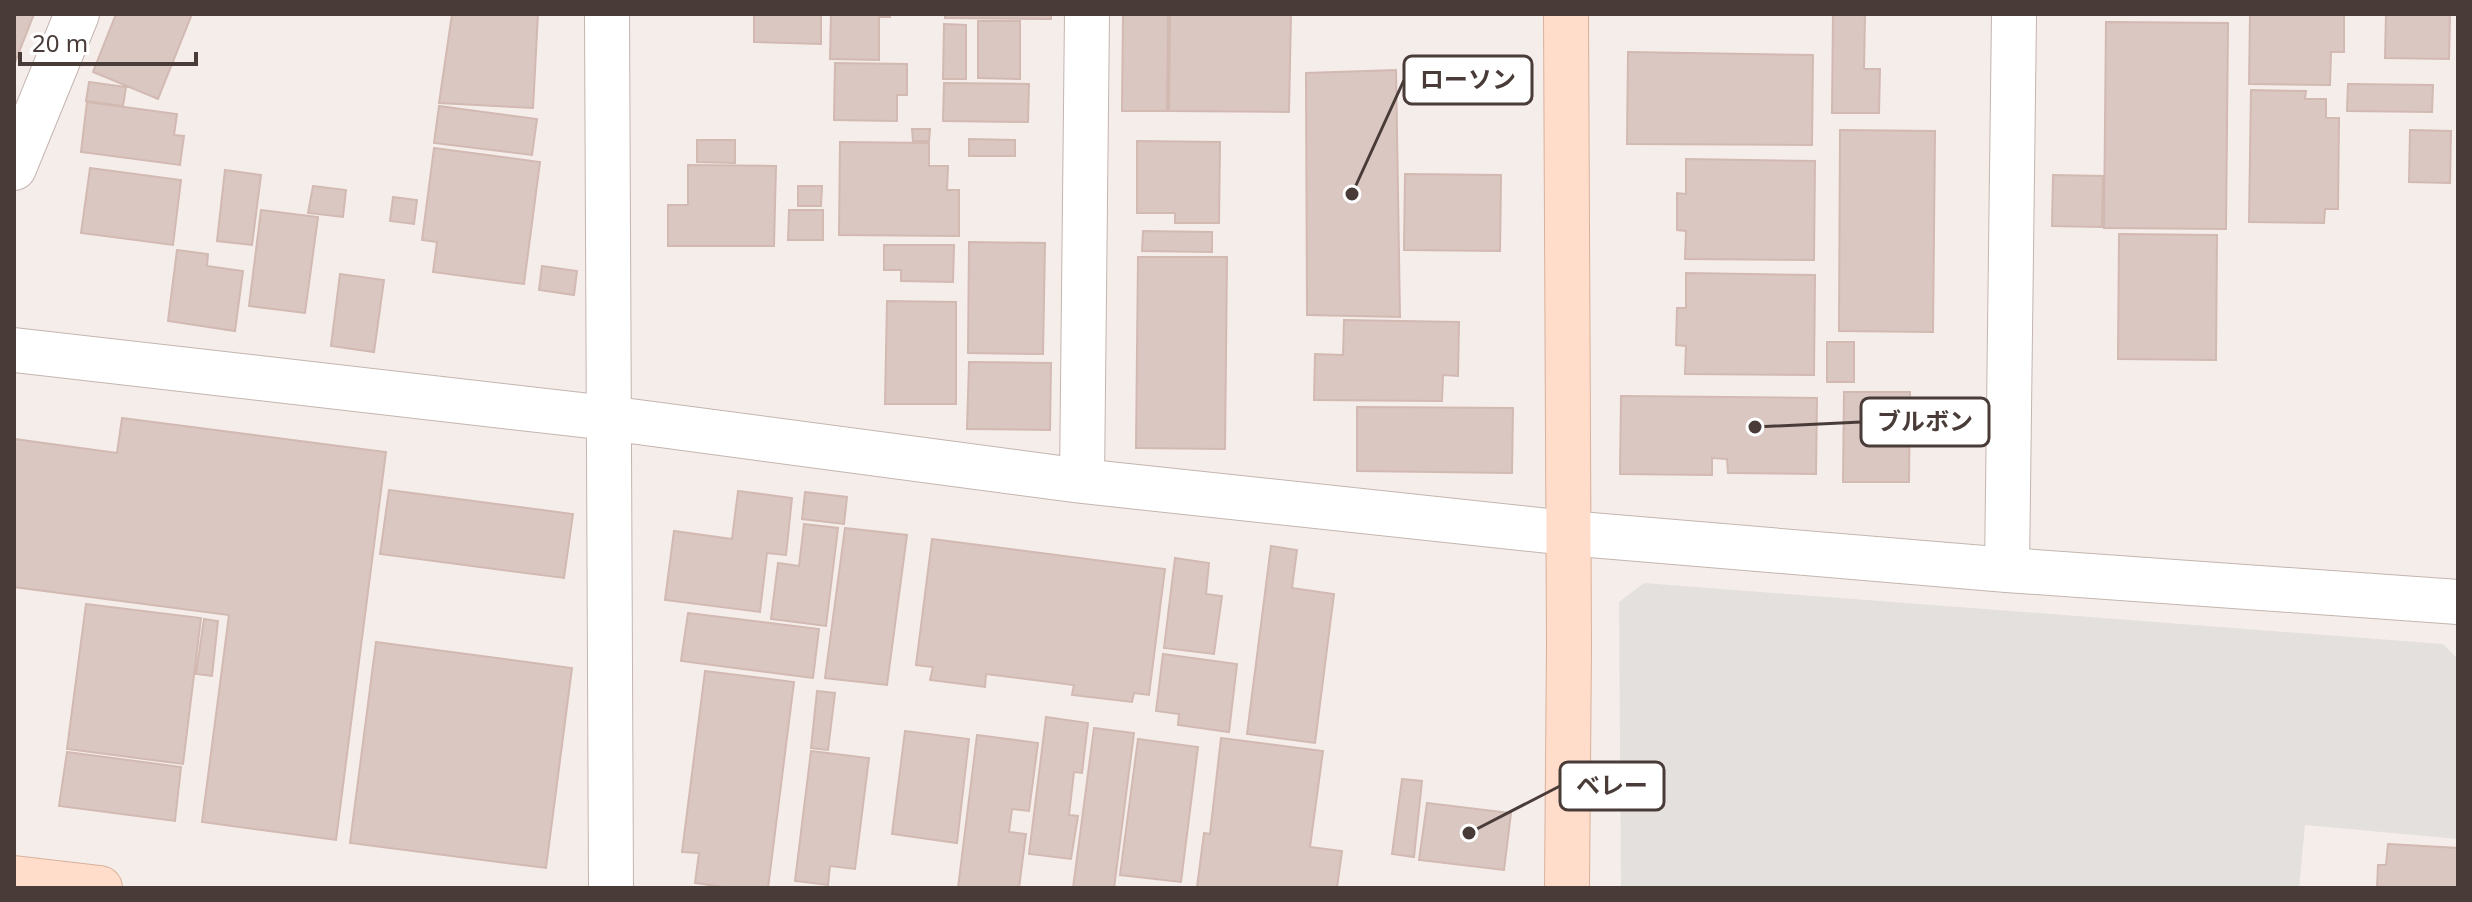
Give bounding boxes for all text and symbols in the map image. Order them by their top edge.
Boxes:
scale bar [20,16,196,66]
text: 20 m [32,26,88,59]
callout: ローソン [1404,56,1532,104]
text: ローソン [1420,62,1516,95]
callout: ブルボン [1861,398,1989,446]
text: ブルボン [1877,404,1973,437]
callout: ベレー [1560,762,1664,810]
text: ベレー [1576,768,1648,801]

